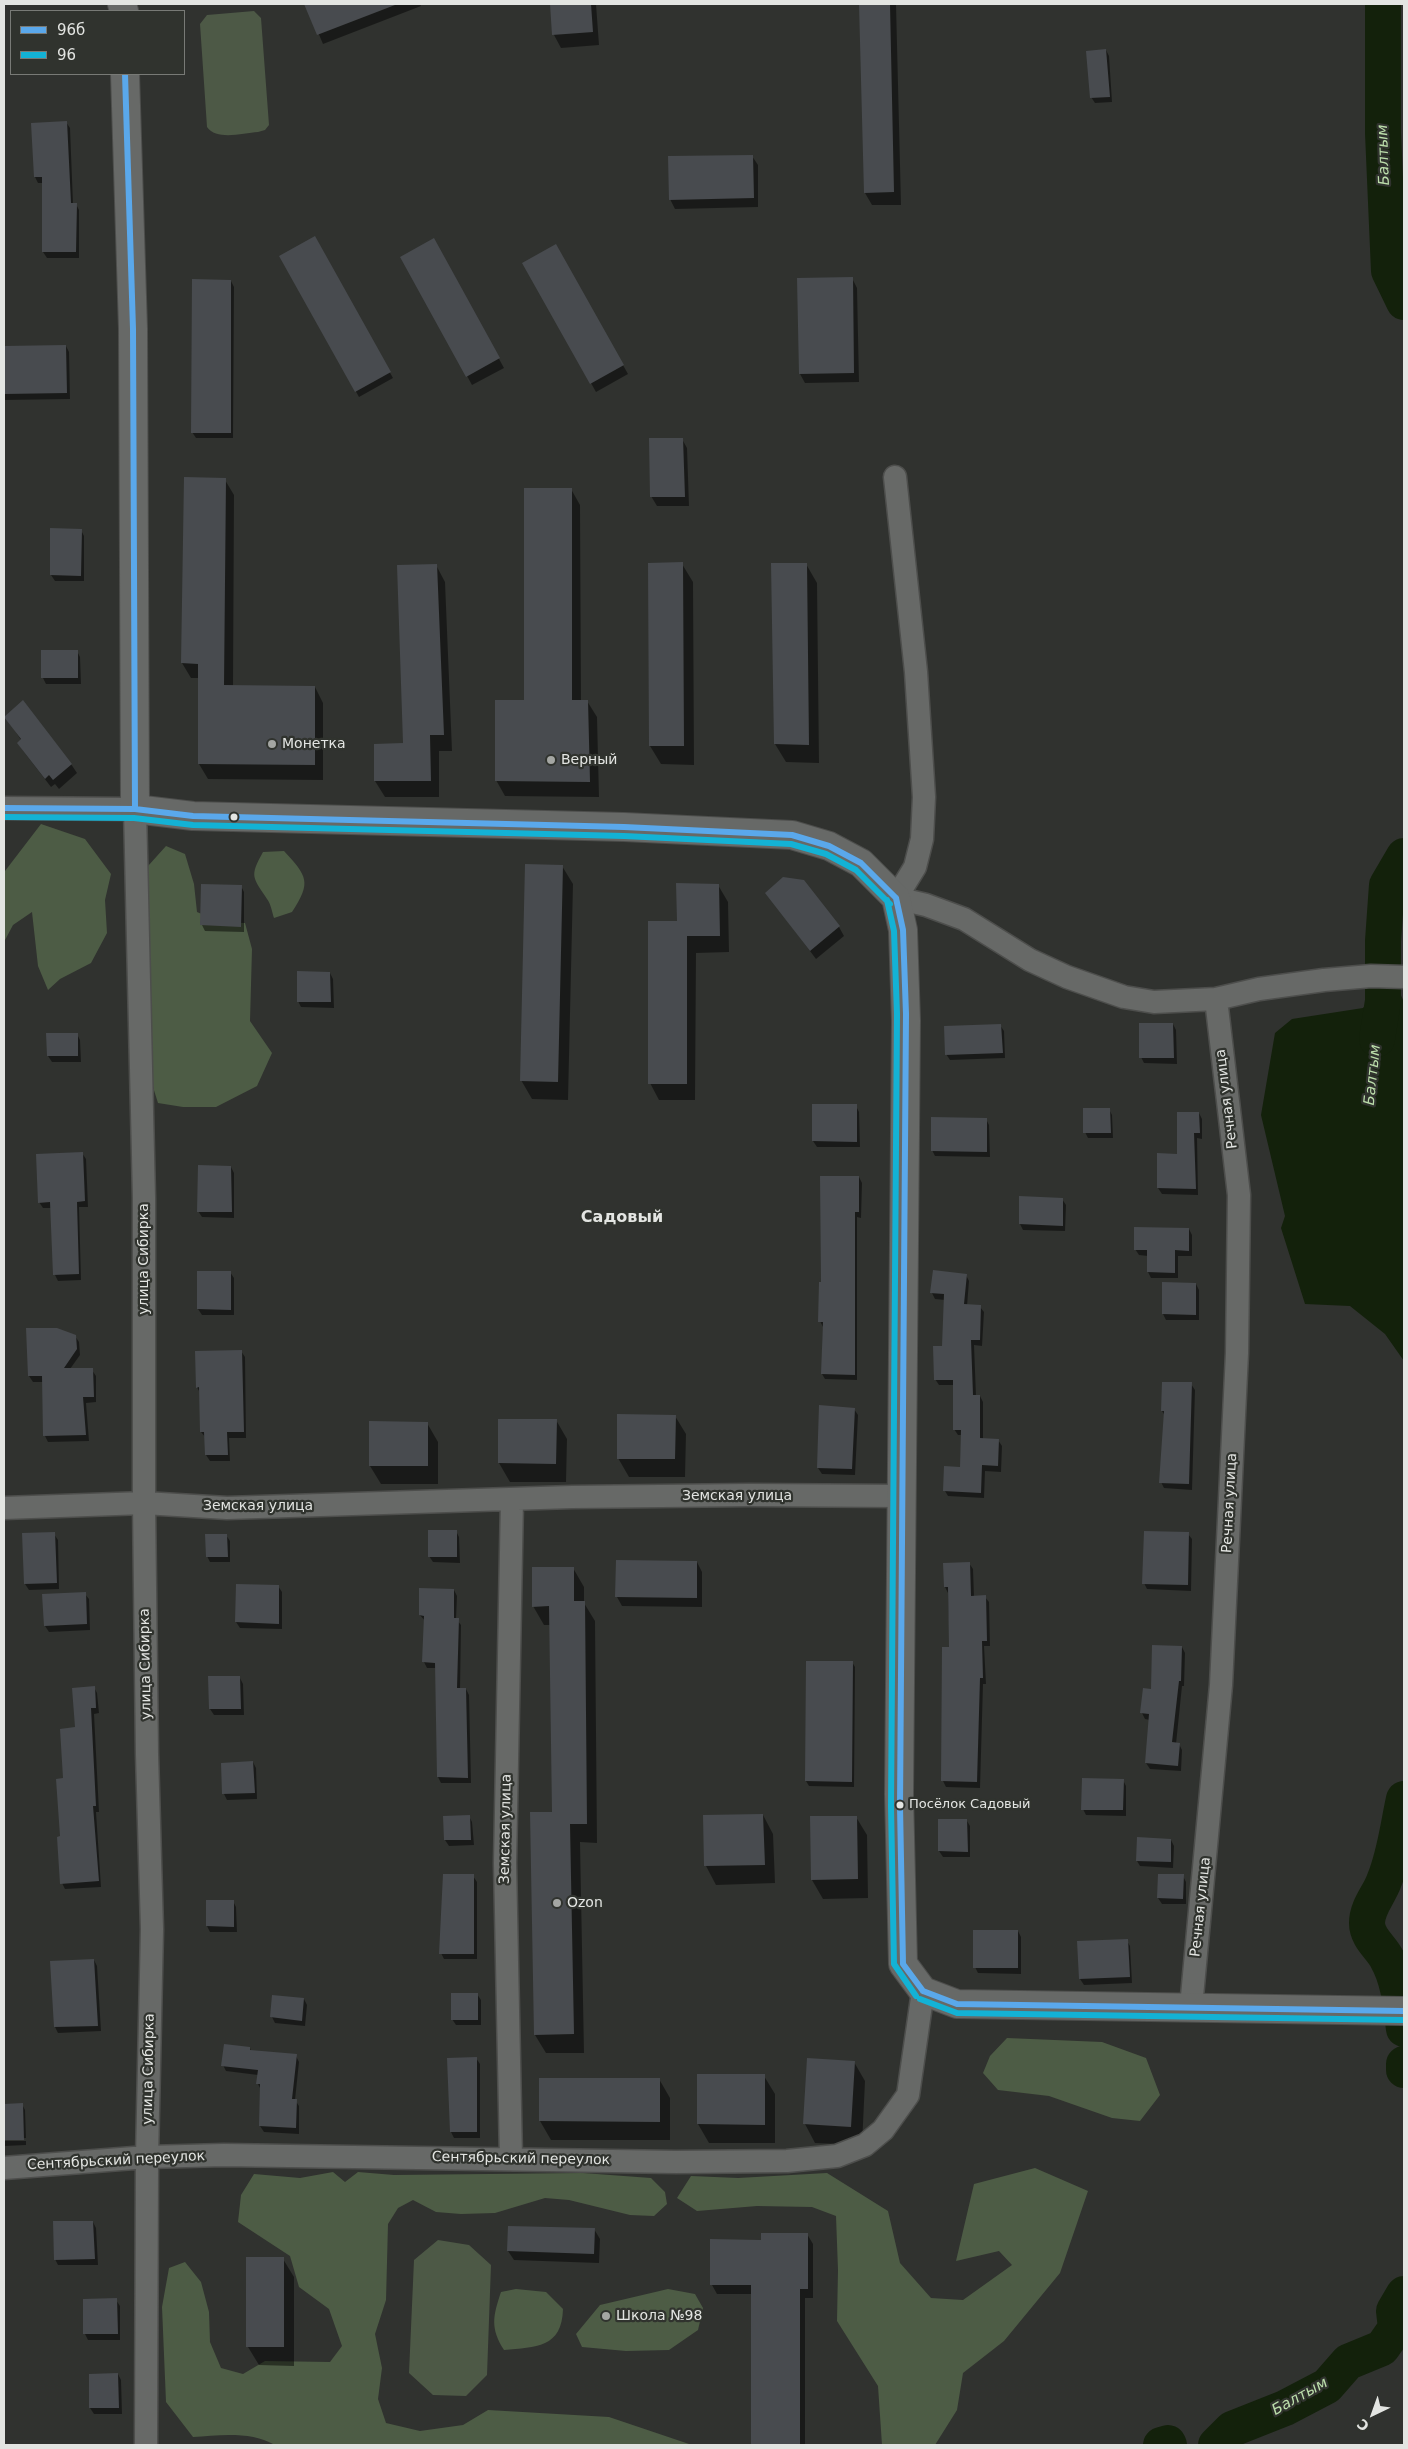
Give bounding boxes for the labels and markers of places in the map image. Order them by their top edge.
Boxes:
place label: Монетка [282,736,346,752]
marker: Монетка [266,738,278,750]
place label: Верный [561,752,617,768]
marker: Верный [545,754,557,766]
unlabelled marker [229,812,239,822]
place label: Посёлок Садовый [909,1797,1030,1813]
marker: Посёлок Садовый [895,1800,905,1810]
place label: Ozon [567,1895,603,1911]
marker: Ozon [551,1897,563,1909]
place label: Школа №98 [616,2308,702,2324]
marker: Школа №98 [600,2310,612,2322]

